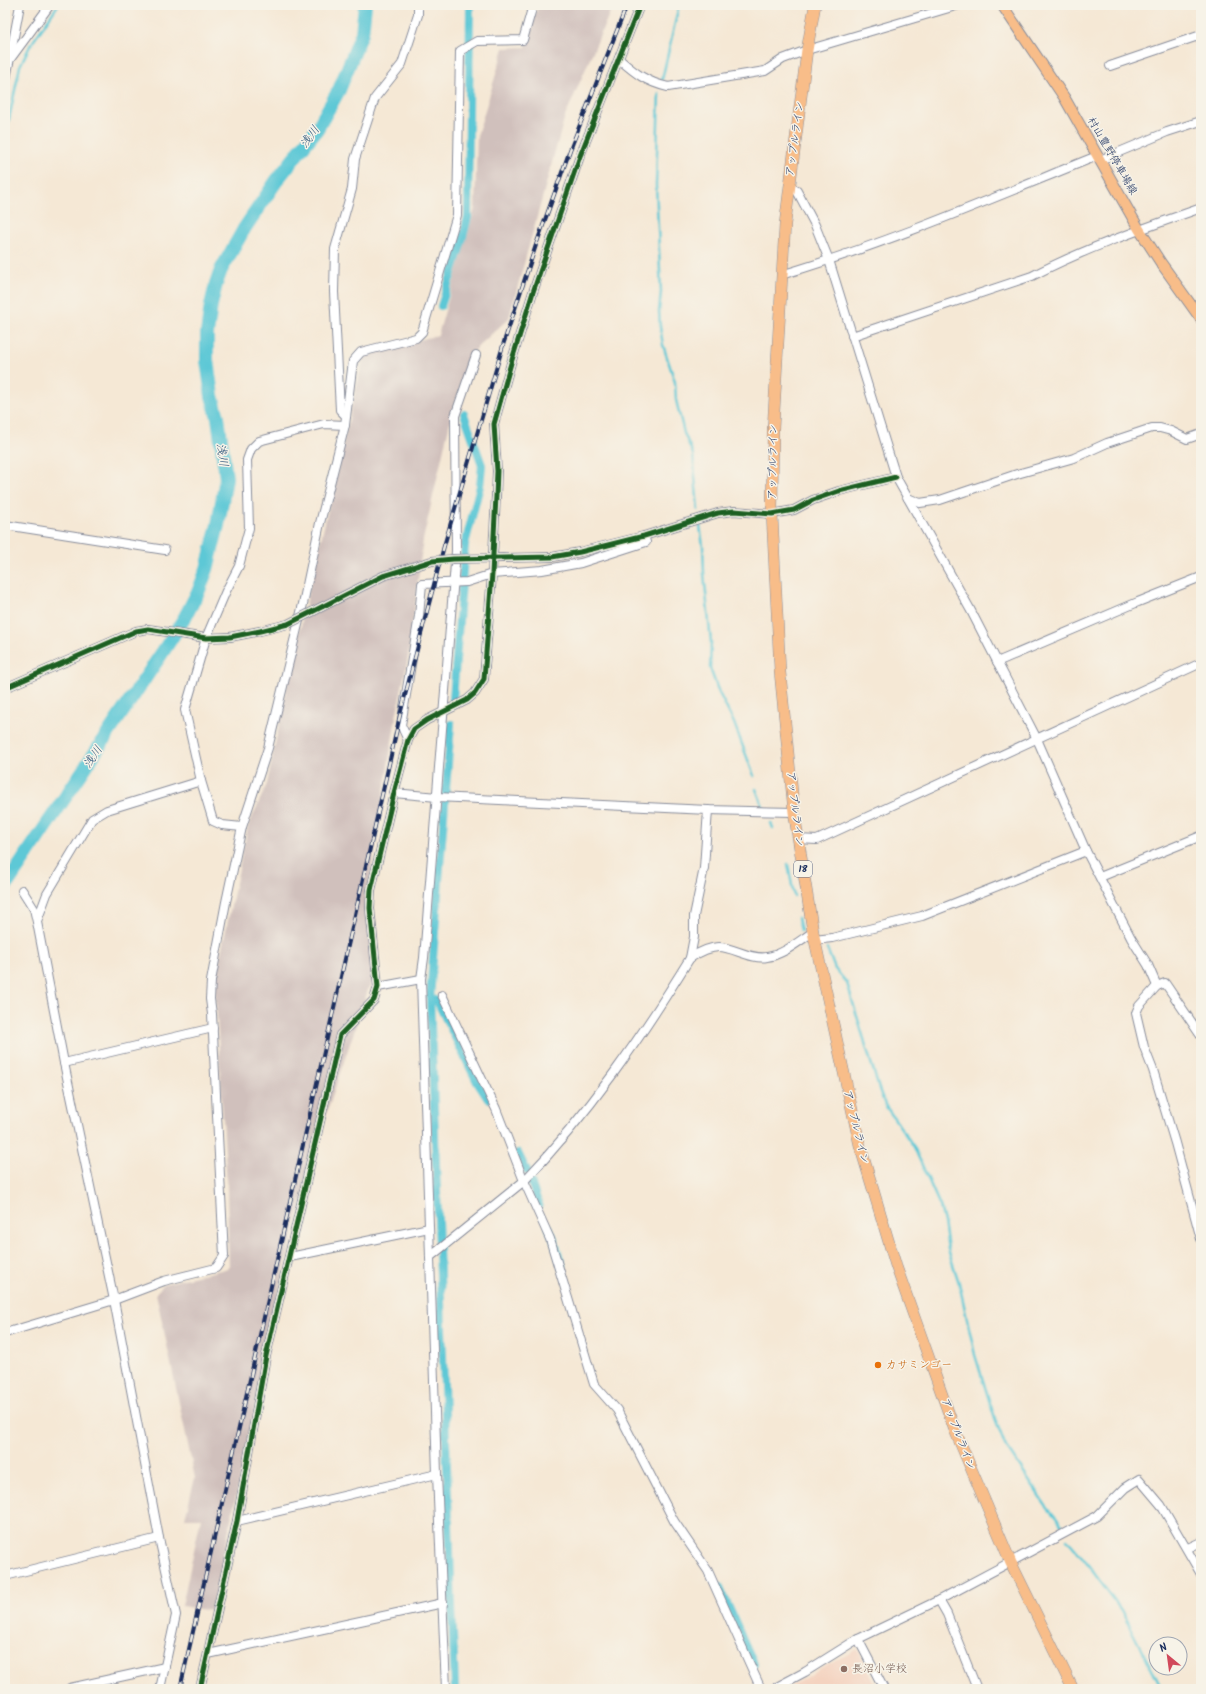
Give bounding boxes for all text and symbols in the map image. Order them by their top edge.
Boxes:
street label: アップルライン [781,100,809,178]
street label: 村山豊野停車場線 [1082,113,1142,199]
water label: 浅川 [295,122,325,152]
street label: アップルライン [763,424,783,500]
water label: 浅川 [211,442,233,468]
water label: 浅川 [78,742,108,772]
street label: アップルライン [781,770,809,848]
road number: 18 [794,861,812,877]
street label: アップルライン [838,1088,874,1166]
place label: カサミンゴー [886,1356,952,1374]
marker: カサミンゴー [873,1360,883,1370]
street label: アップルライン [936,1395,980,1473]
north arrow [1148,1636,1188,1676]
text: N [1156,1639,1171,1658]
place label: 長沼小学校 [852,1660,907,1678]
marker: 長沼小学校 [839,1664,849,1674]

